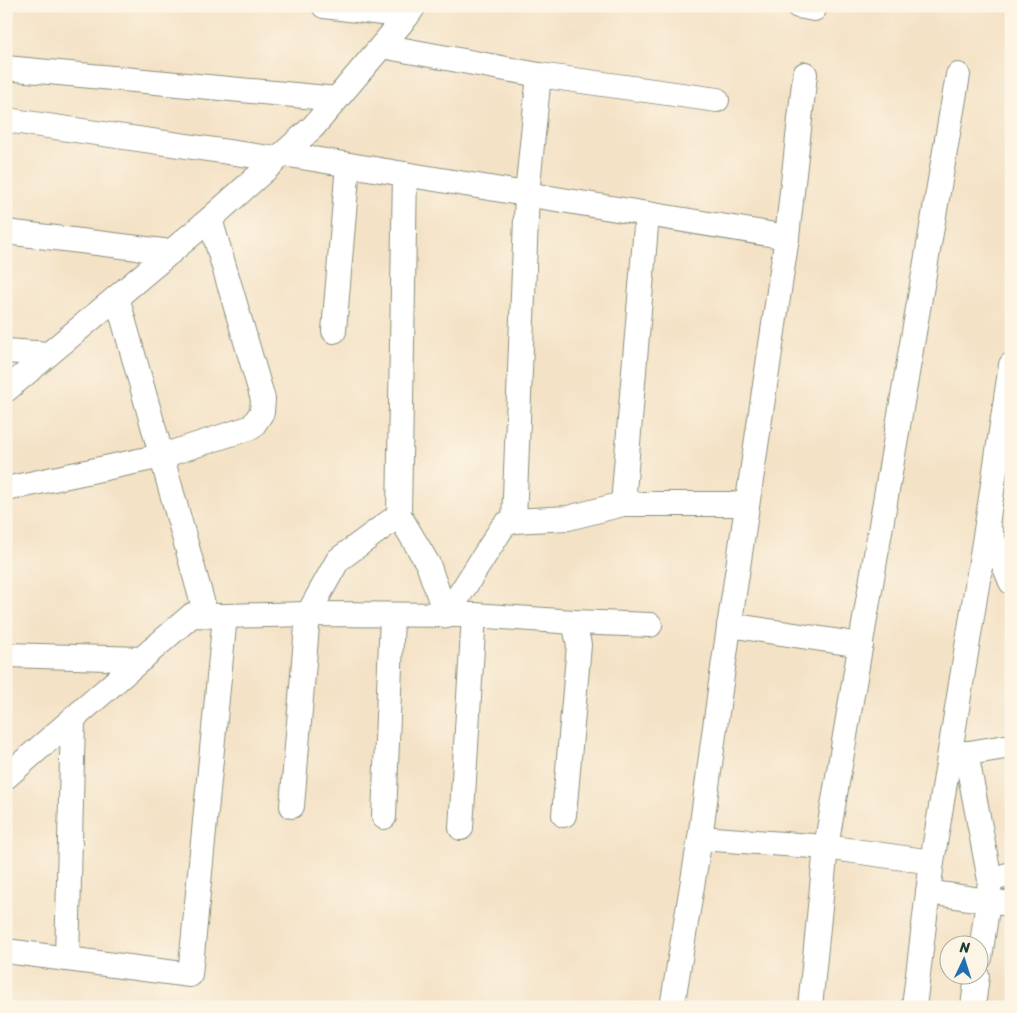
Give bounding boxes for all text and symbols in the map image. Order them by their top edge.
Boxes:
text: N [958,935,971,960]
north arrow [940,936,990,986]

